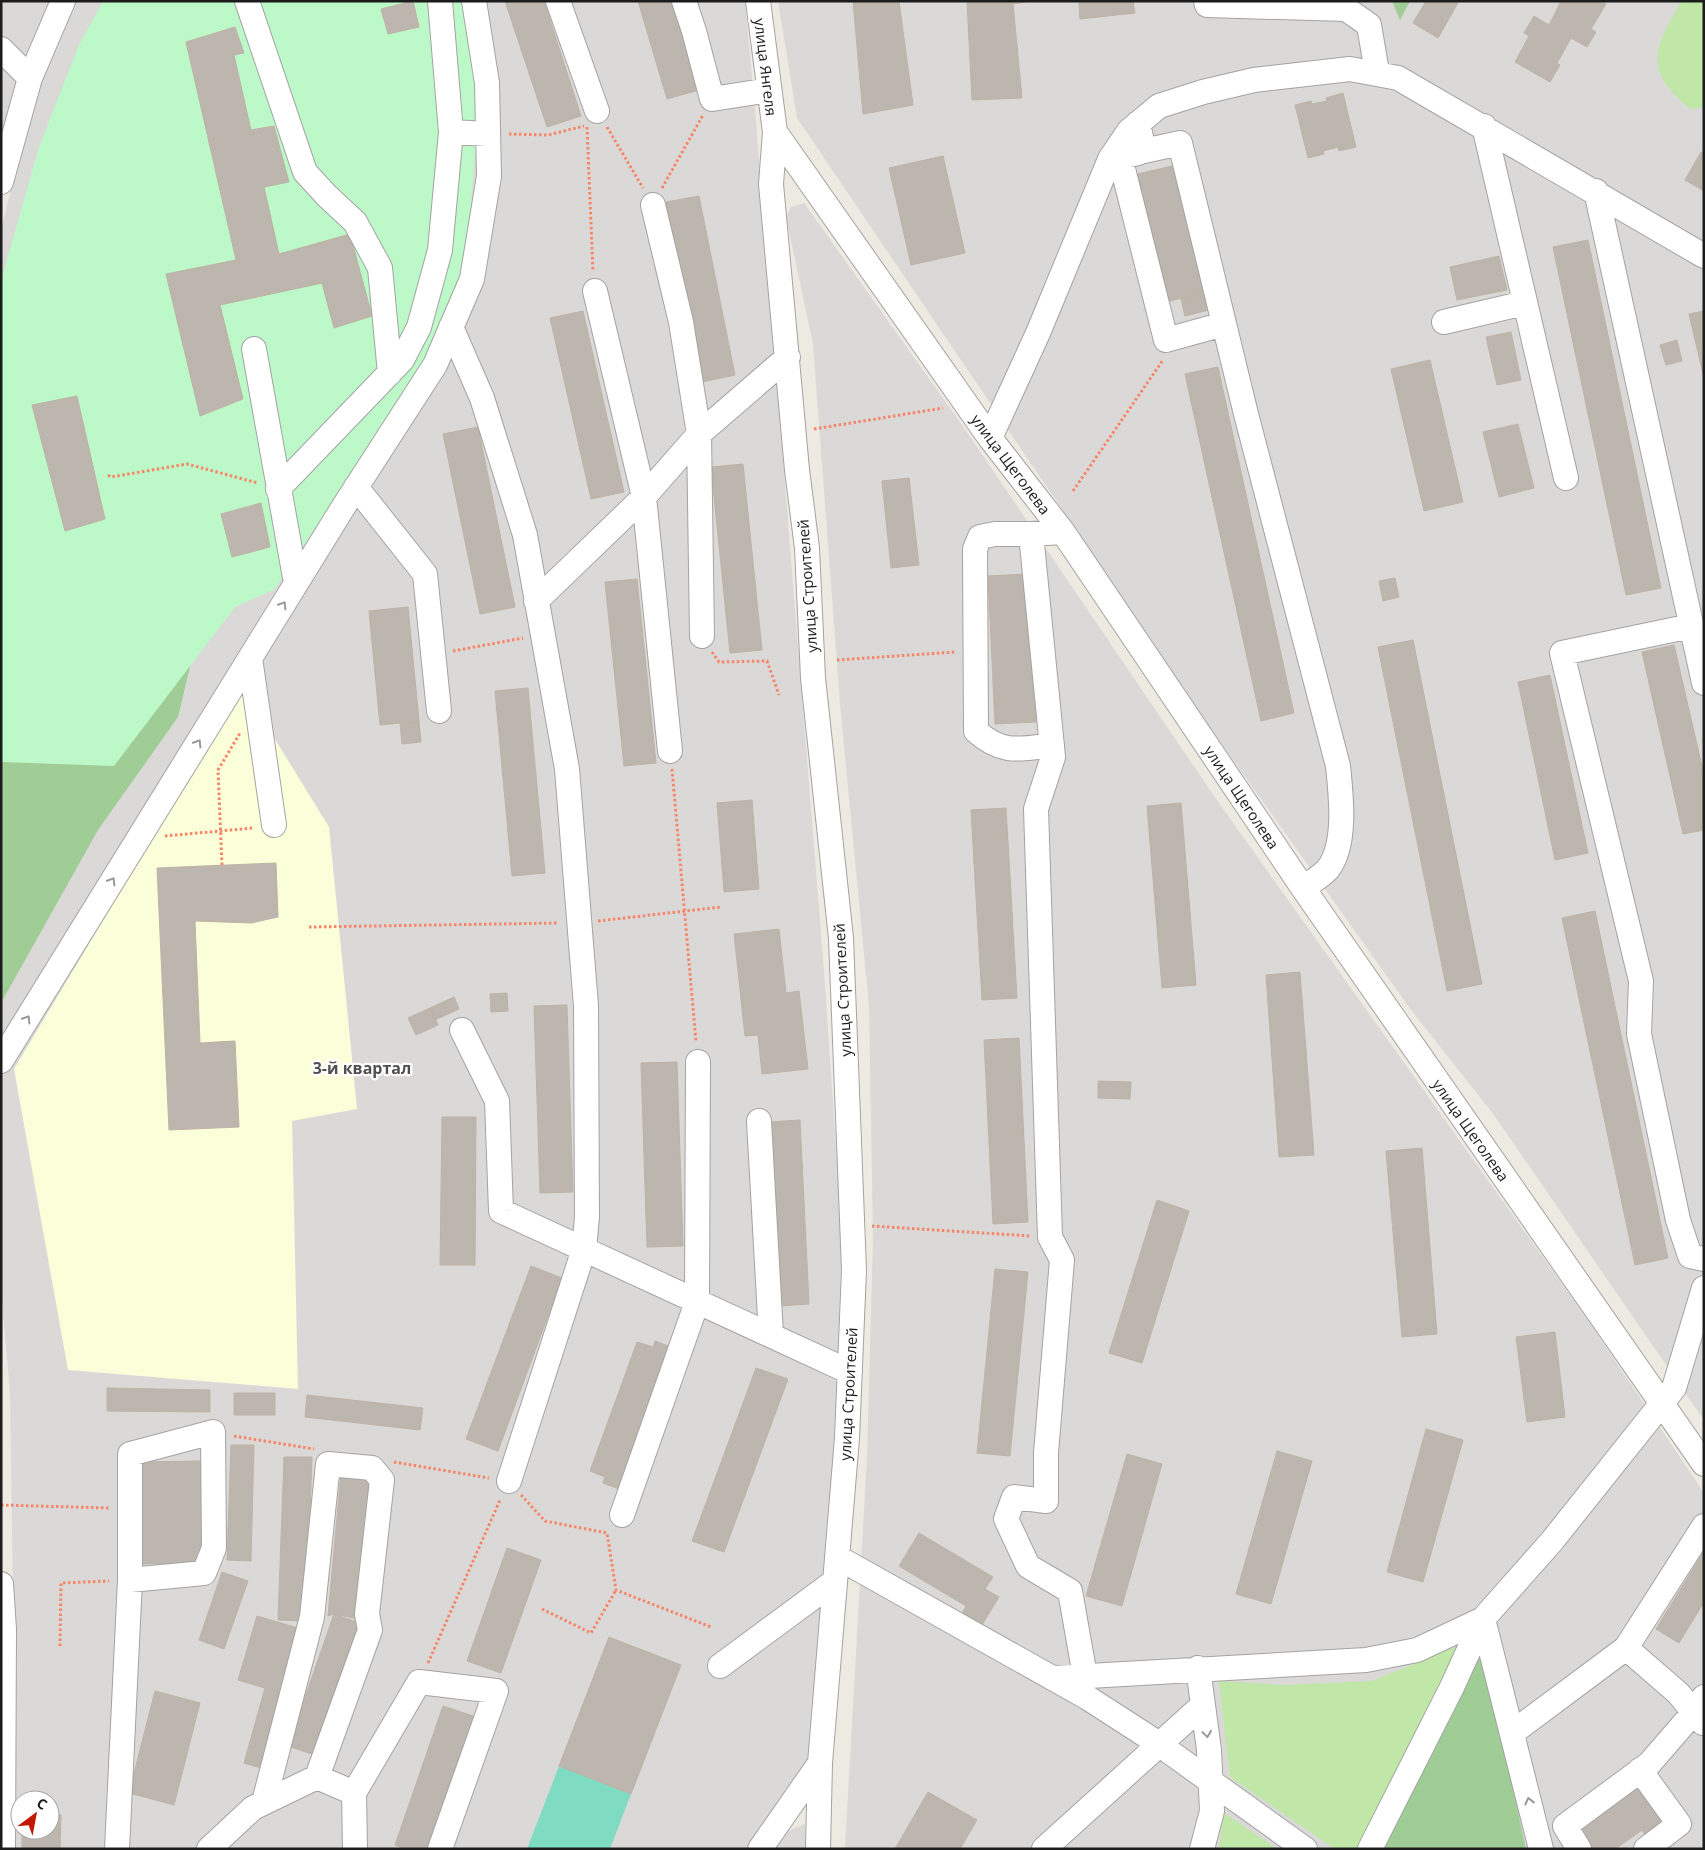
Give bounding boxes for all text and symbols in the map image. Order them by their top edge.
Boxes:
street label: улица Янгеля [750,17,782,117]
street label: улица Щеголева [967,410,1055,518]
street label: улица Строителей [792,519,822,653]
one-way arrow [277,601,286,610]
one-way arrow [191,739,201,748]
street label: улица Щеголева [1200,741,1284,853]
one-way arrow [106,878,116,887]
street label: улица Строителей [829,923,855,1057]
one-way arrow [20,1016,30,1025]
district label: 3-й квартал [313,1057,411,1079]
street label: улица Щеголева [1428,1075,1514,1185]
street label: улица Строителей [835,1327,861,1461]
one-way arrow [1201,1730,1212,1738]
north arrow [10,1790,60,1840]
text: С [33,1793,51,1814]
one-way arrow [1524,1797,1535,1806]

